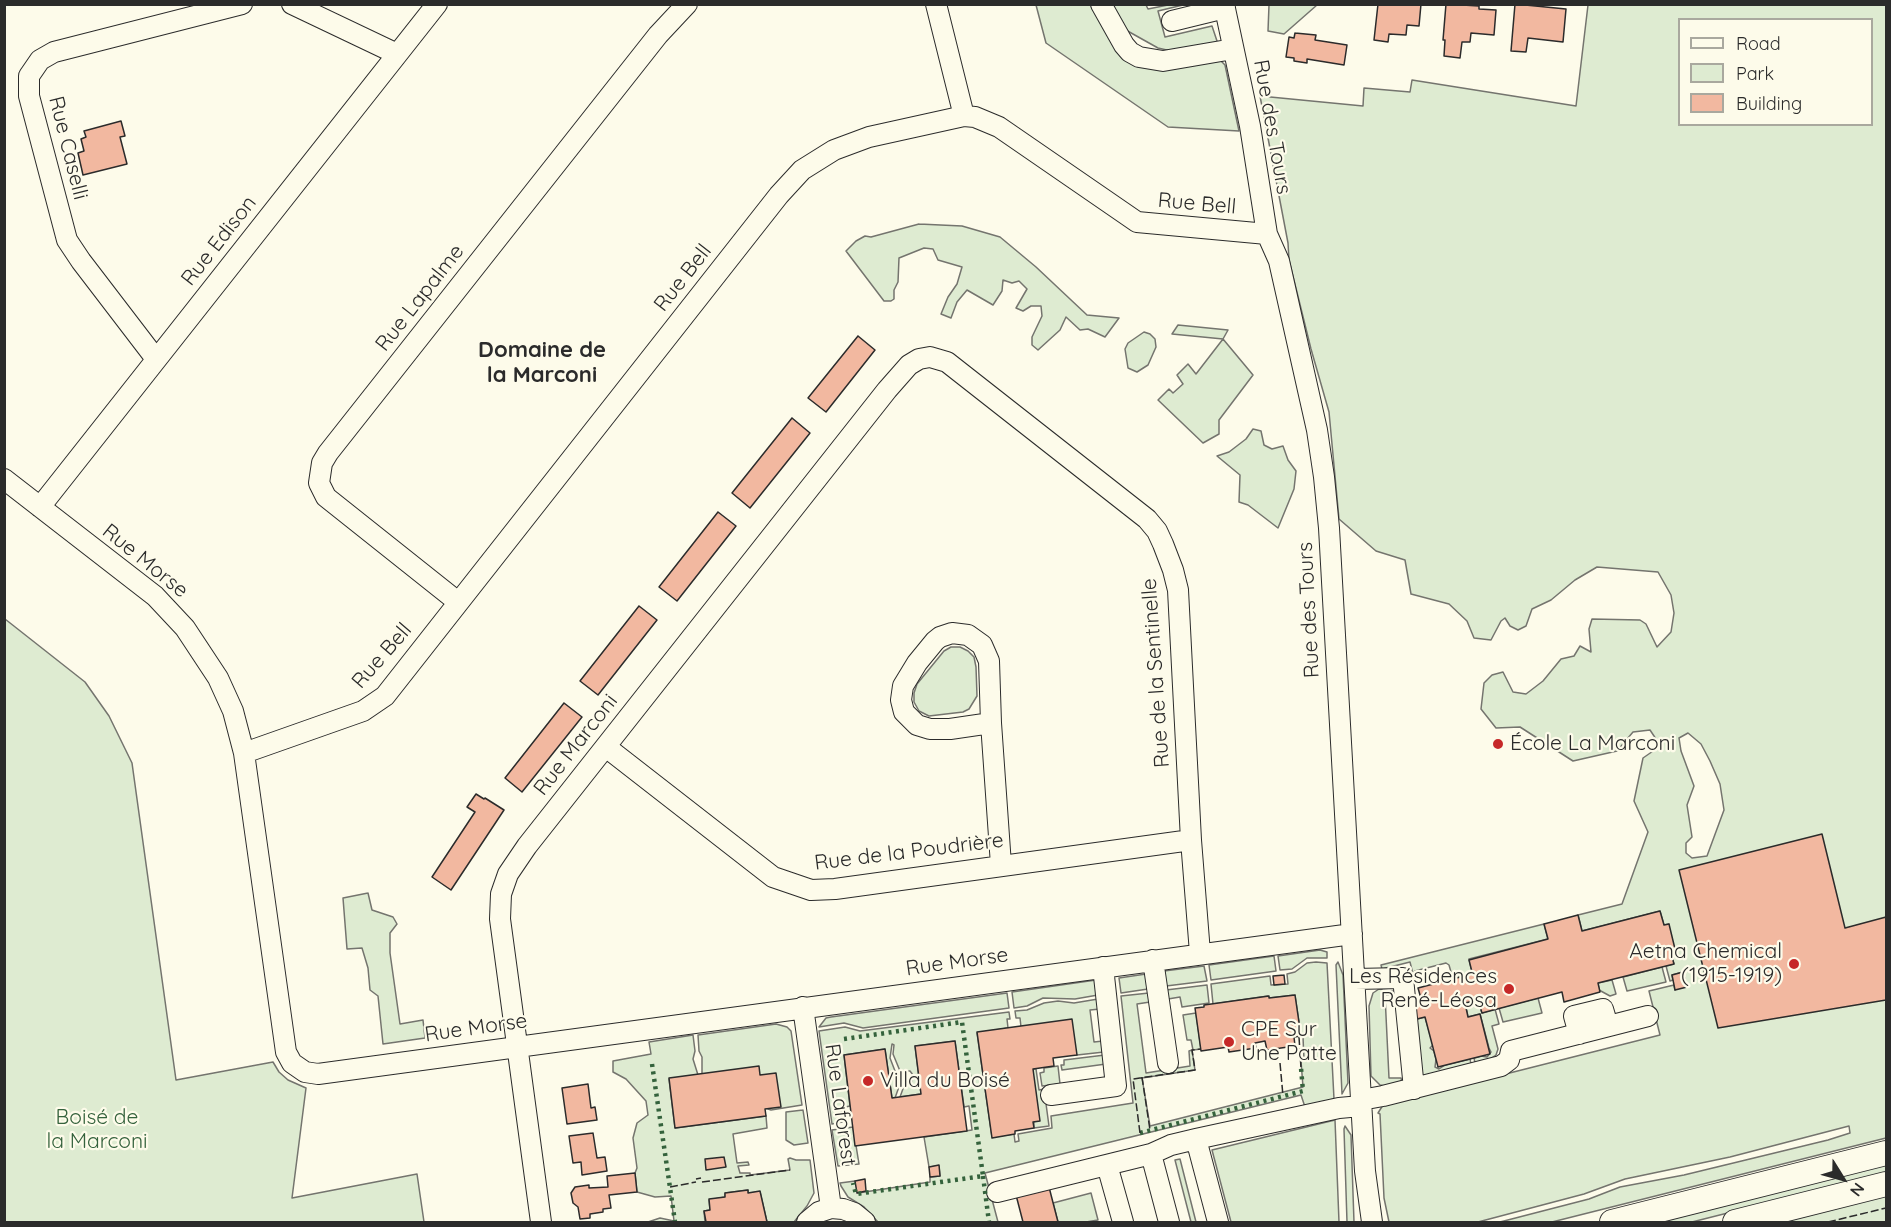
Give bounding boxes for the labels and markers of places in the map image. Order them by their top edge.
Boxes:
place label: École La Marconi [1510,731,1675,757]
marker: École La Marconi [1491,737,1505,751]
place label: Aetna Chemical (1915-1919) [1629,939,1782,989]
marker: Aetna Chemical (1915-1919) [1787,957,1801,971]
place label: Les Résidences René-Léosa [1349,964,1497,1014]
marker: Les Résidences René-Léosa [1502,982,1516,996]
place label: CPE Sur Une Patte [1241,1017,1337,1067]
marker: CPE Sur Une Patte [1222,1035,1236,1049]
place label: Villa du Boisé [880,1068,1010,1094]
marker: Villa du Boisé [861,1074,875,1088]

